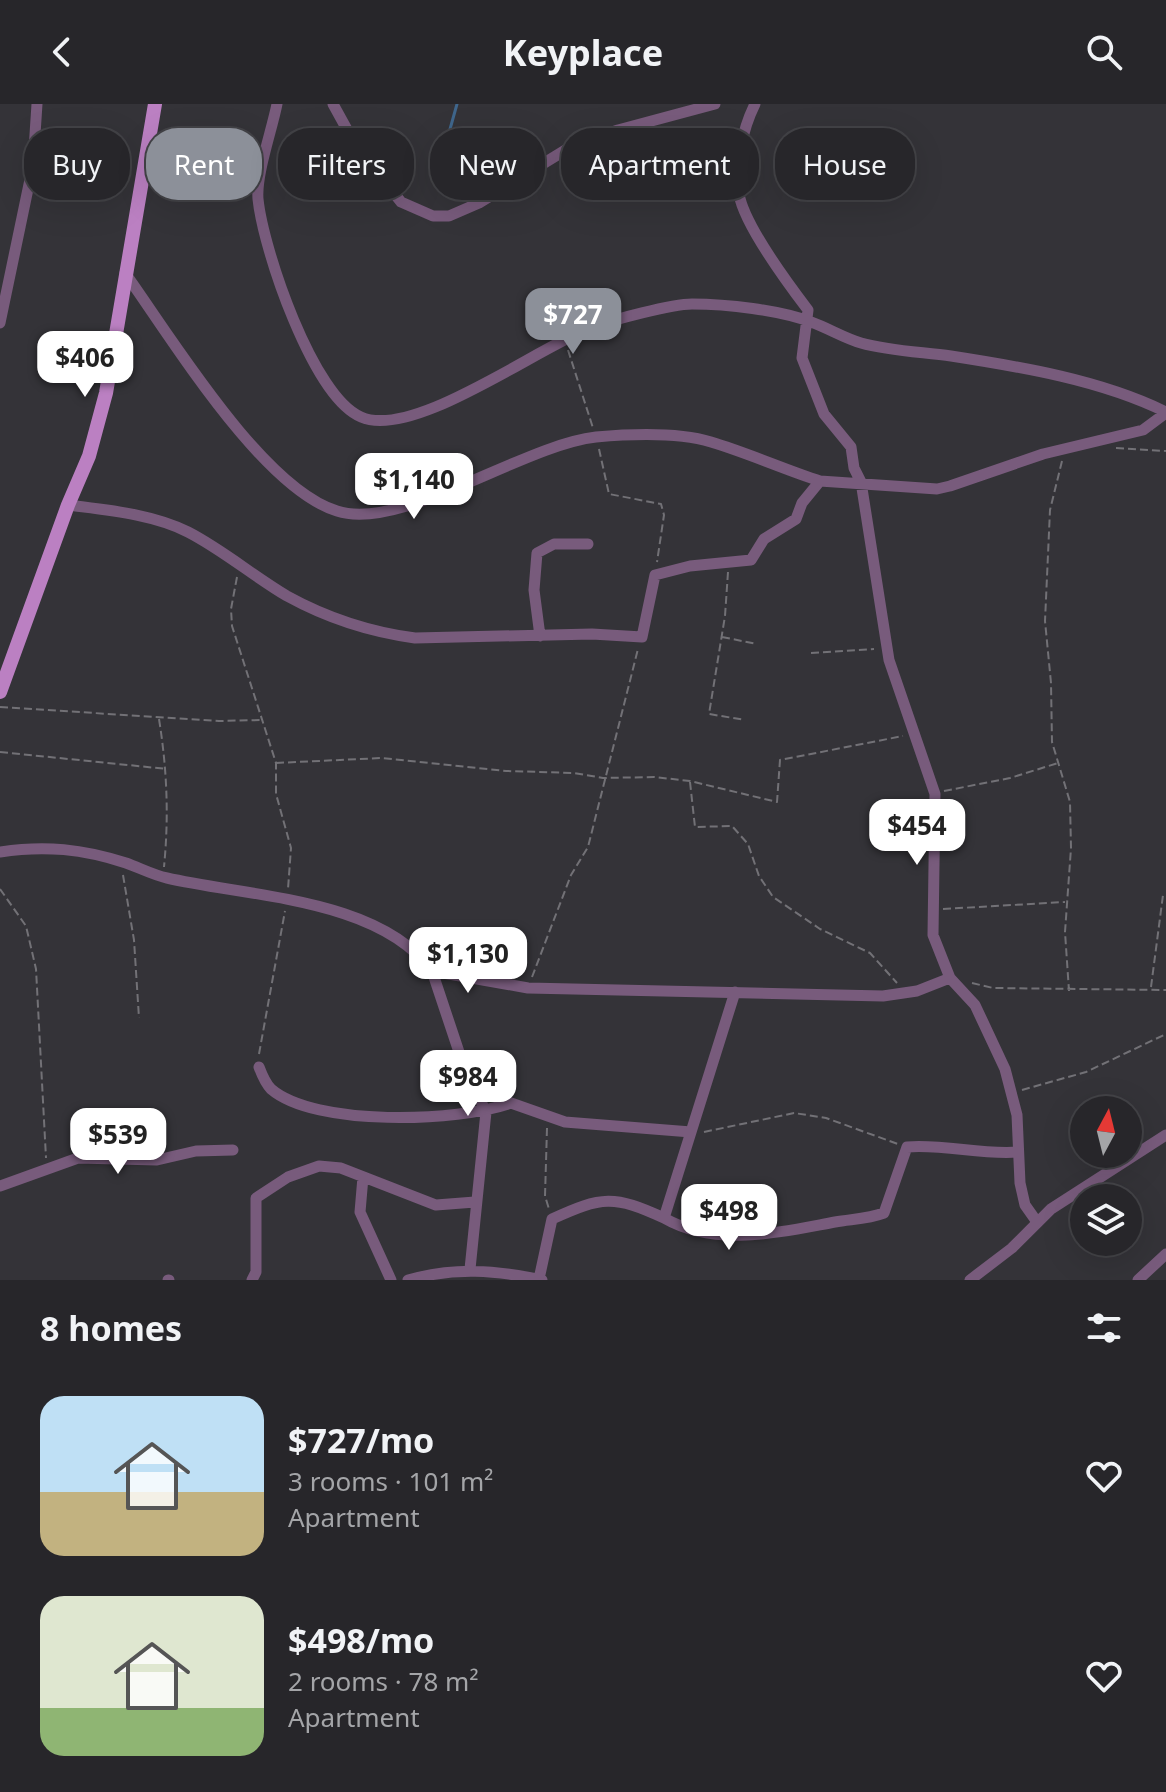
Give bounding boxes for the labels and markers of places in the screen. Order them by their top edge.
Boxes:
pin: $727 [526,288,620,356]
pin: $406 [38,331,132,399]
pin: $1,140 [349,453,479,521]
pin: $454 [870,799,964,867]
pin: $1,130 [403,927,533,995]
pin: $984 [421,1050,515,1118]
pin: $539 [71,1108,165,1176]
pin: $498 [682,1184,776,1252]

